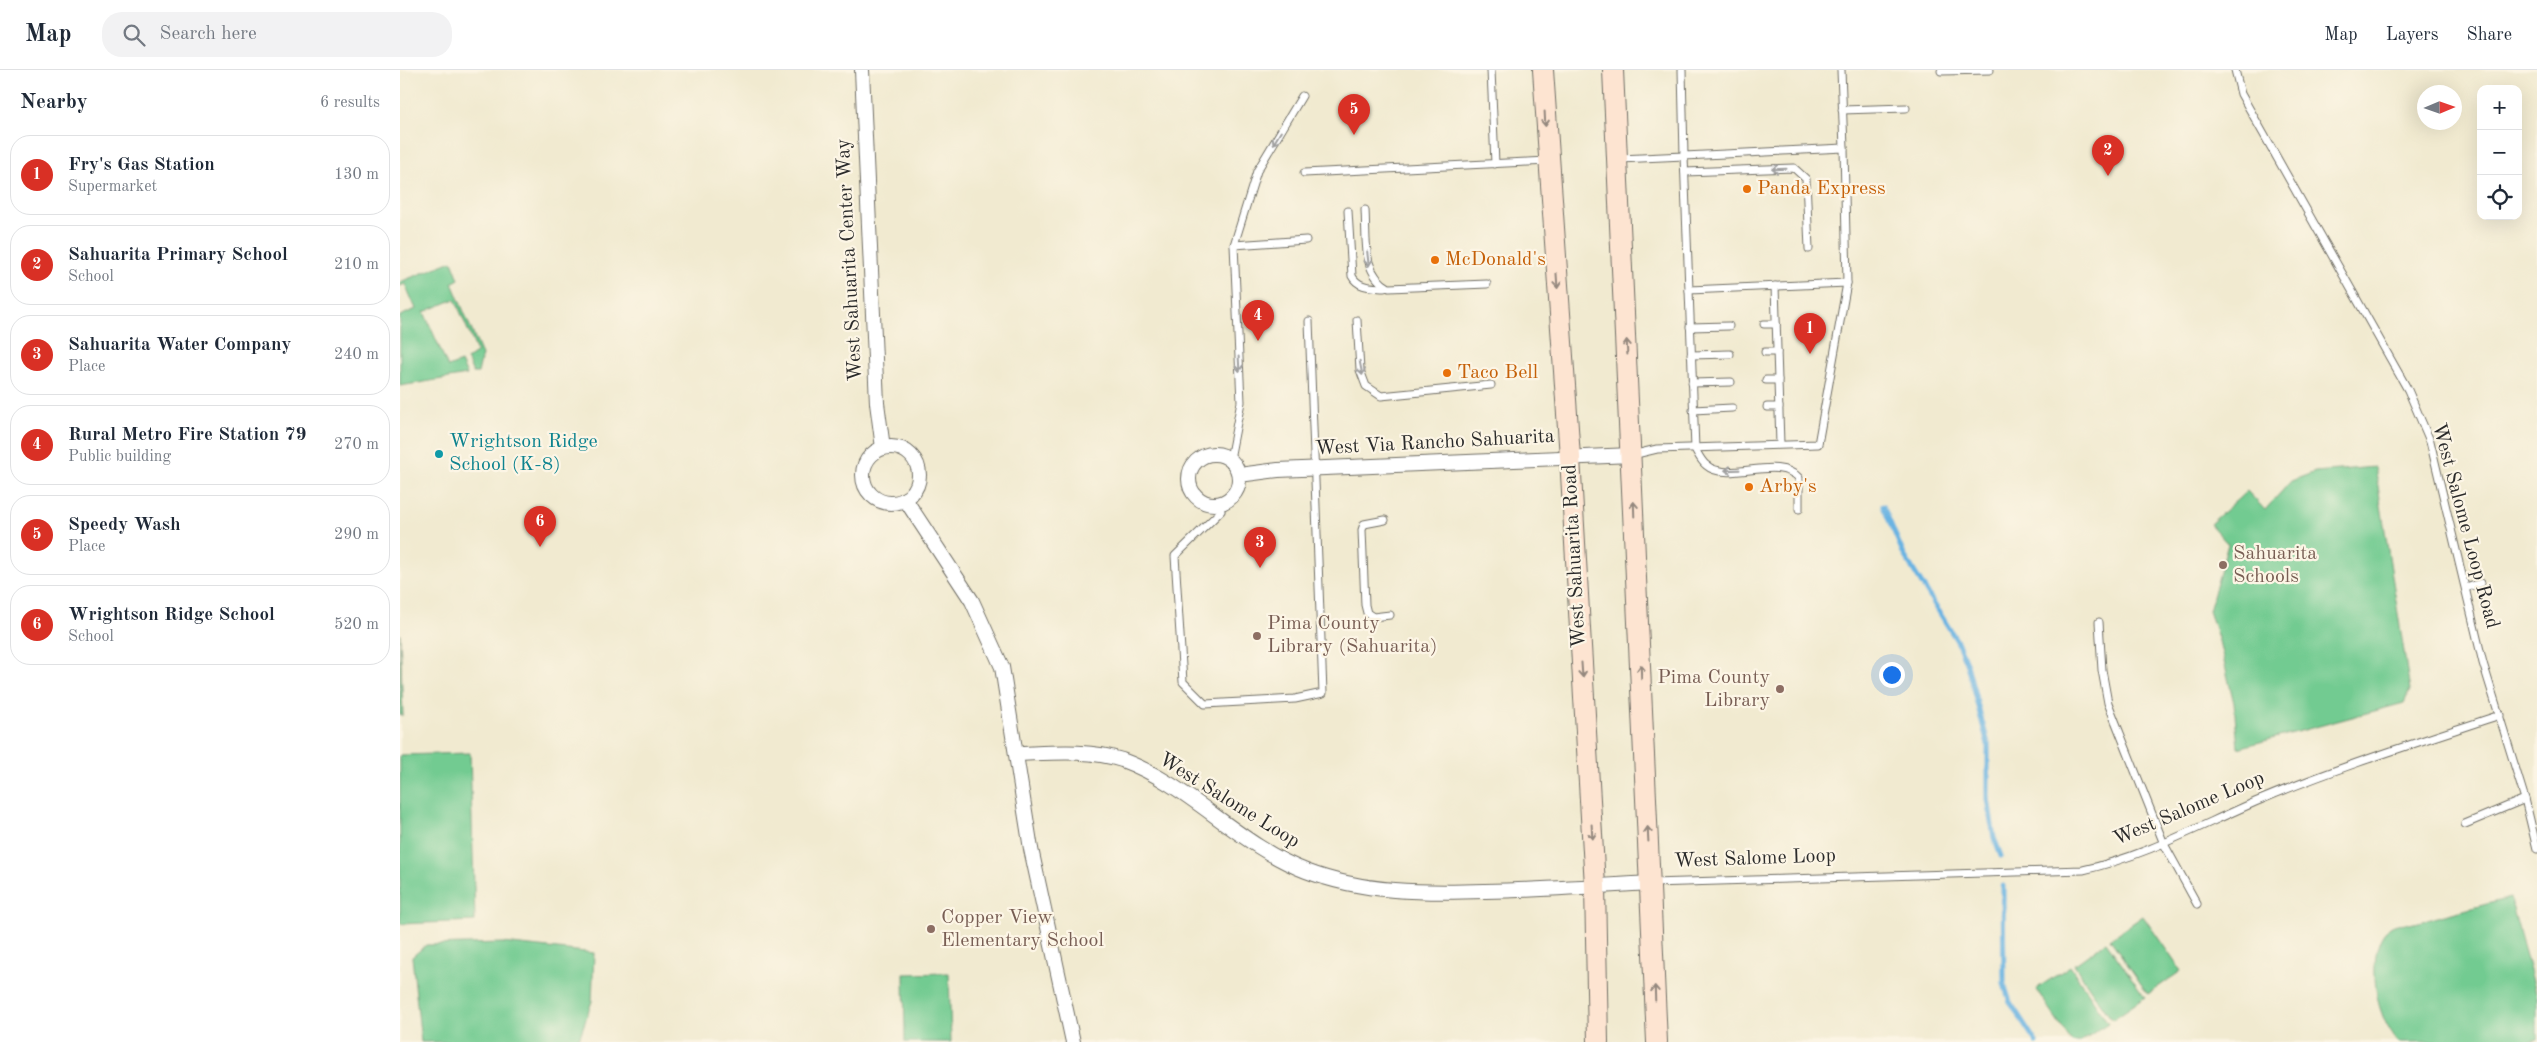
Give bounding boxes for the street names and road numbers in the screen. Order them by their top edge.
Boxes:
street label: West Sahuarita Center Way [834,138,866,382]
street label: West Salome Loop Road [2428,421,2502,631]
street label: West Via Rancho Sahuarita [1315,427,1555,459]
street label: West Sahuarita Road [1560,463,1590,649]
street label: West Salome Loop [1155,750,1303,852]
street label: West Salome Loop [2111,768,2267,850]
street label: West Salome Loop [1674,846,1836,872]

